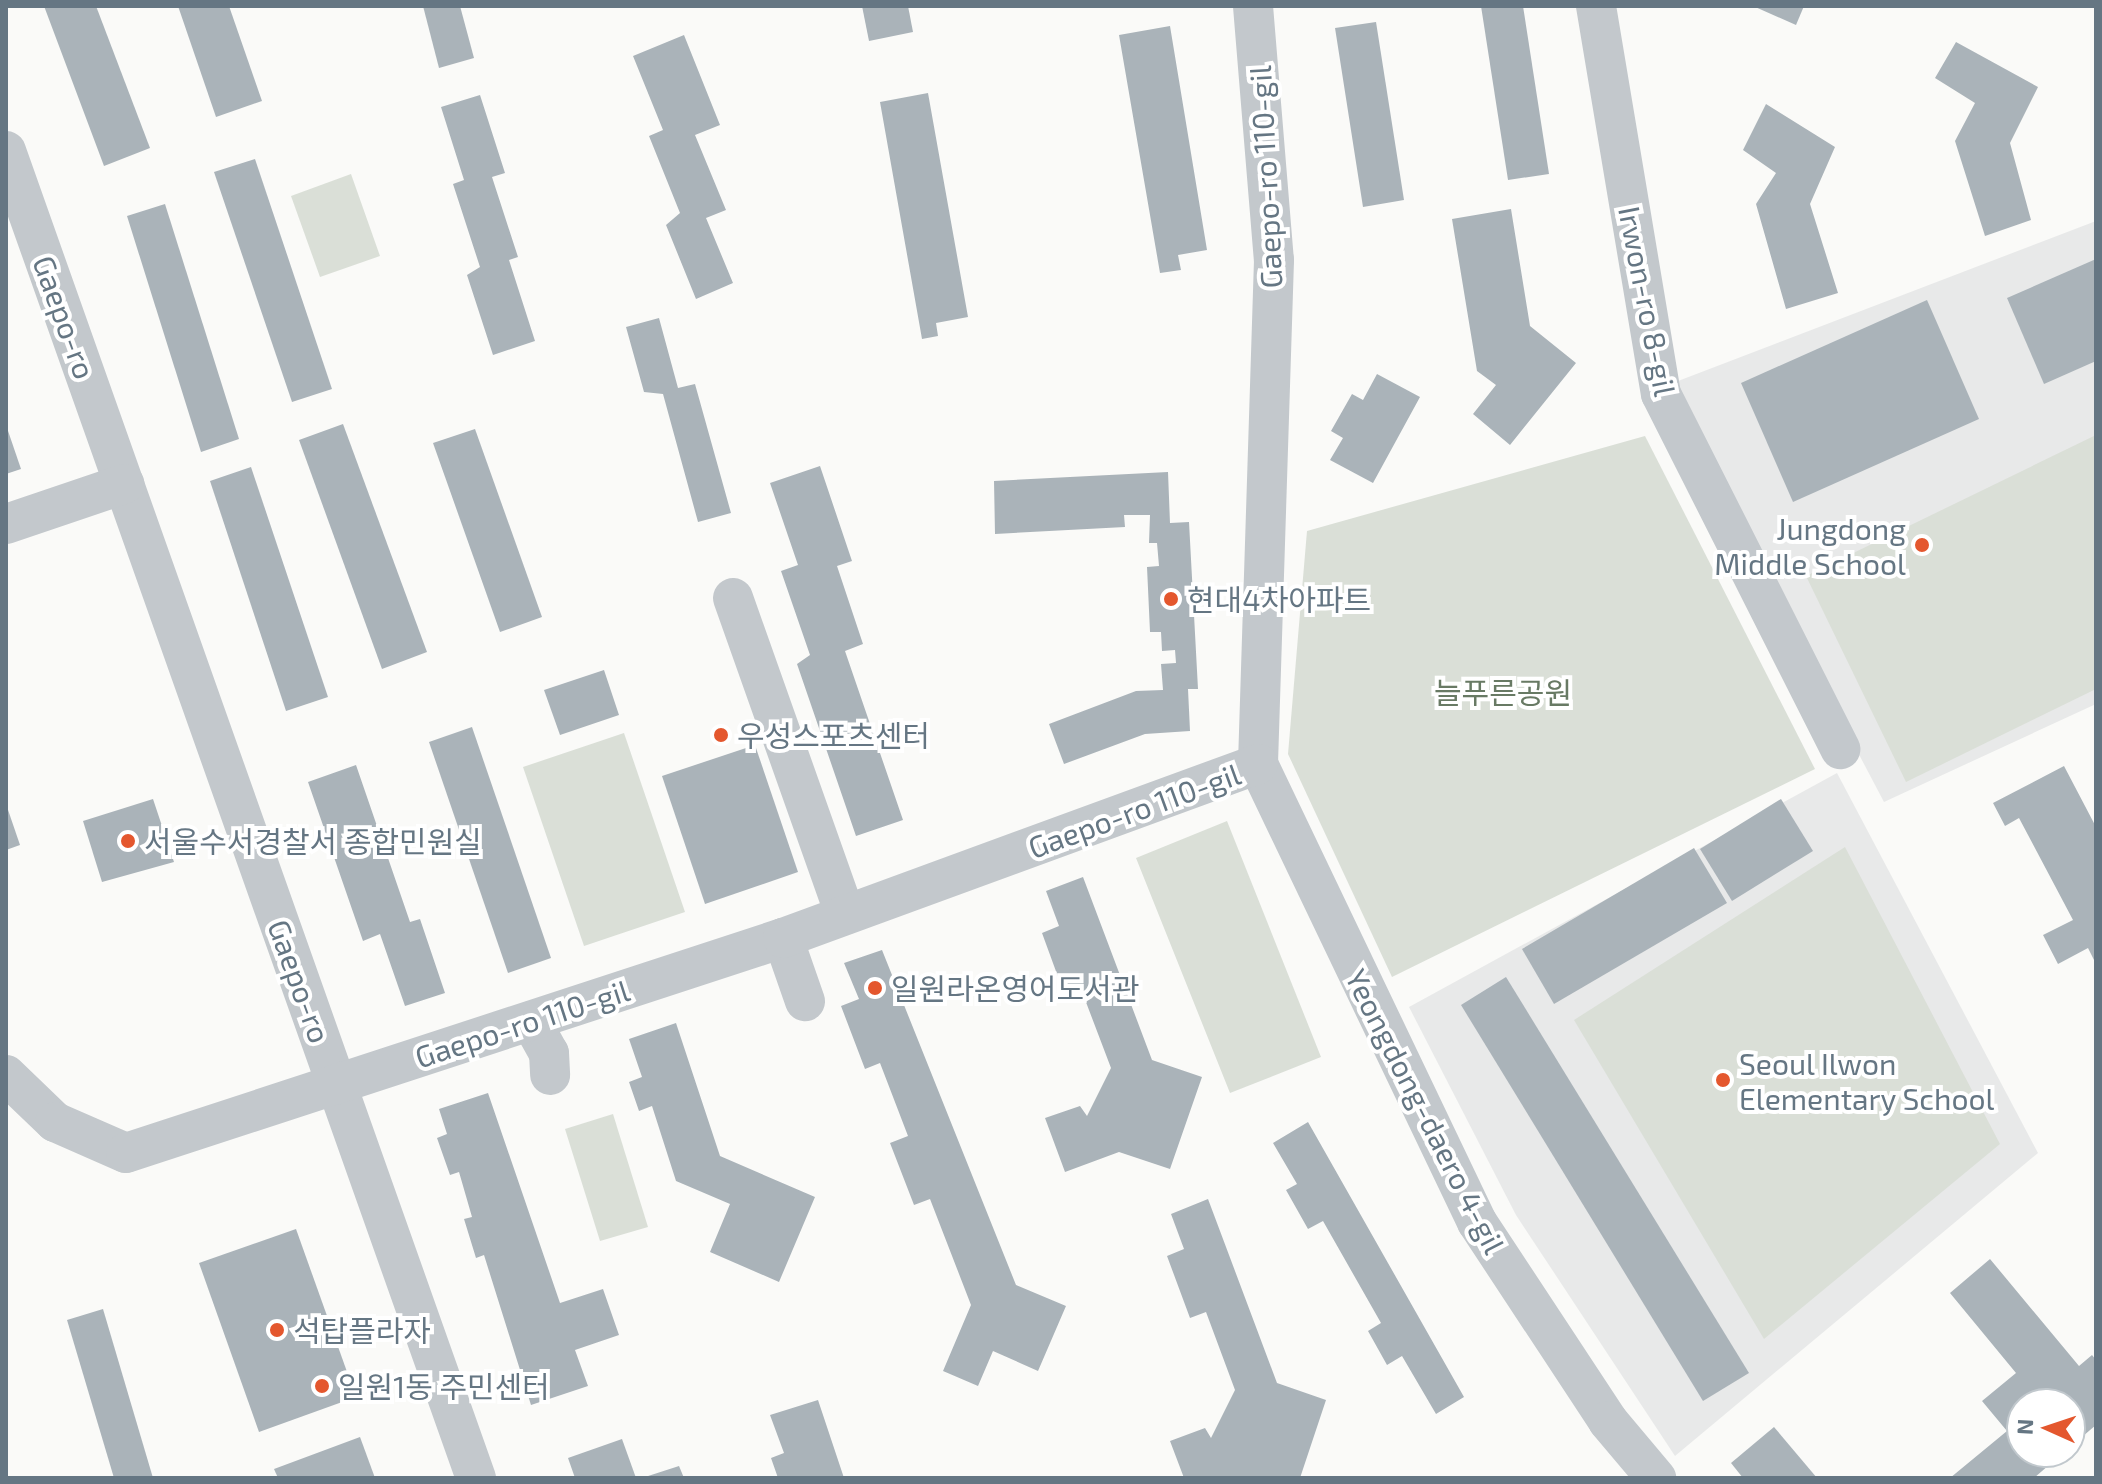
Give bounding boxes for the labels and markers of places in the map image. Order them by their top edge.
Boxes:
place label: Jungdong Middle School [1714,510,1906,580]
marker: Jungdong Middle School [1913,536,1931,554]
place label: 현대4차아파트 [1187,581,1371,617]
marker: 현대4차아파트 [1162,590,1180,608]
place label: 우성스포츠센터 [737,717,930,753]
marker: 우성스포츠센터 [712,726,730,744]
place label: 서울수서경찰서 종합민원실 [144,823,482,859]
marker: 서울수서경찰서 종합민원실 [119,832,137,850]
place label: 일원라온영어도서관 [891,970,1139,1006]
marker: 일원라온영어도서관 [866,979,884,997]
place label: Seoul Ilwon Elementary School [1739,1045,1995,1116]
marker: Seoul Ilwon Elementary School [1714,1071,1732,1089]
place label: 석탑플라자 [293,1312,431,1348]
marker: 석탑플라자 [268,1321,286,1339]
place label: 일원1동 주민센터 [338,1368,550,1404]
marker: 일원1동 주민센터 [313,1377,331,1395]

